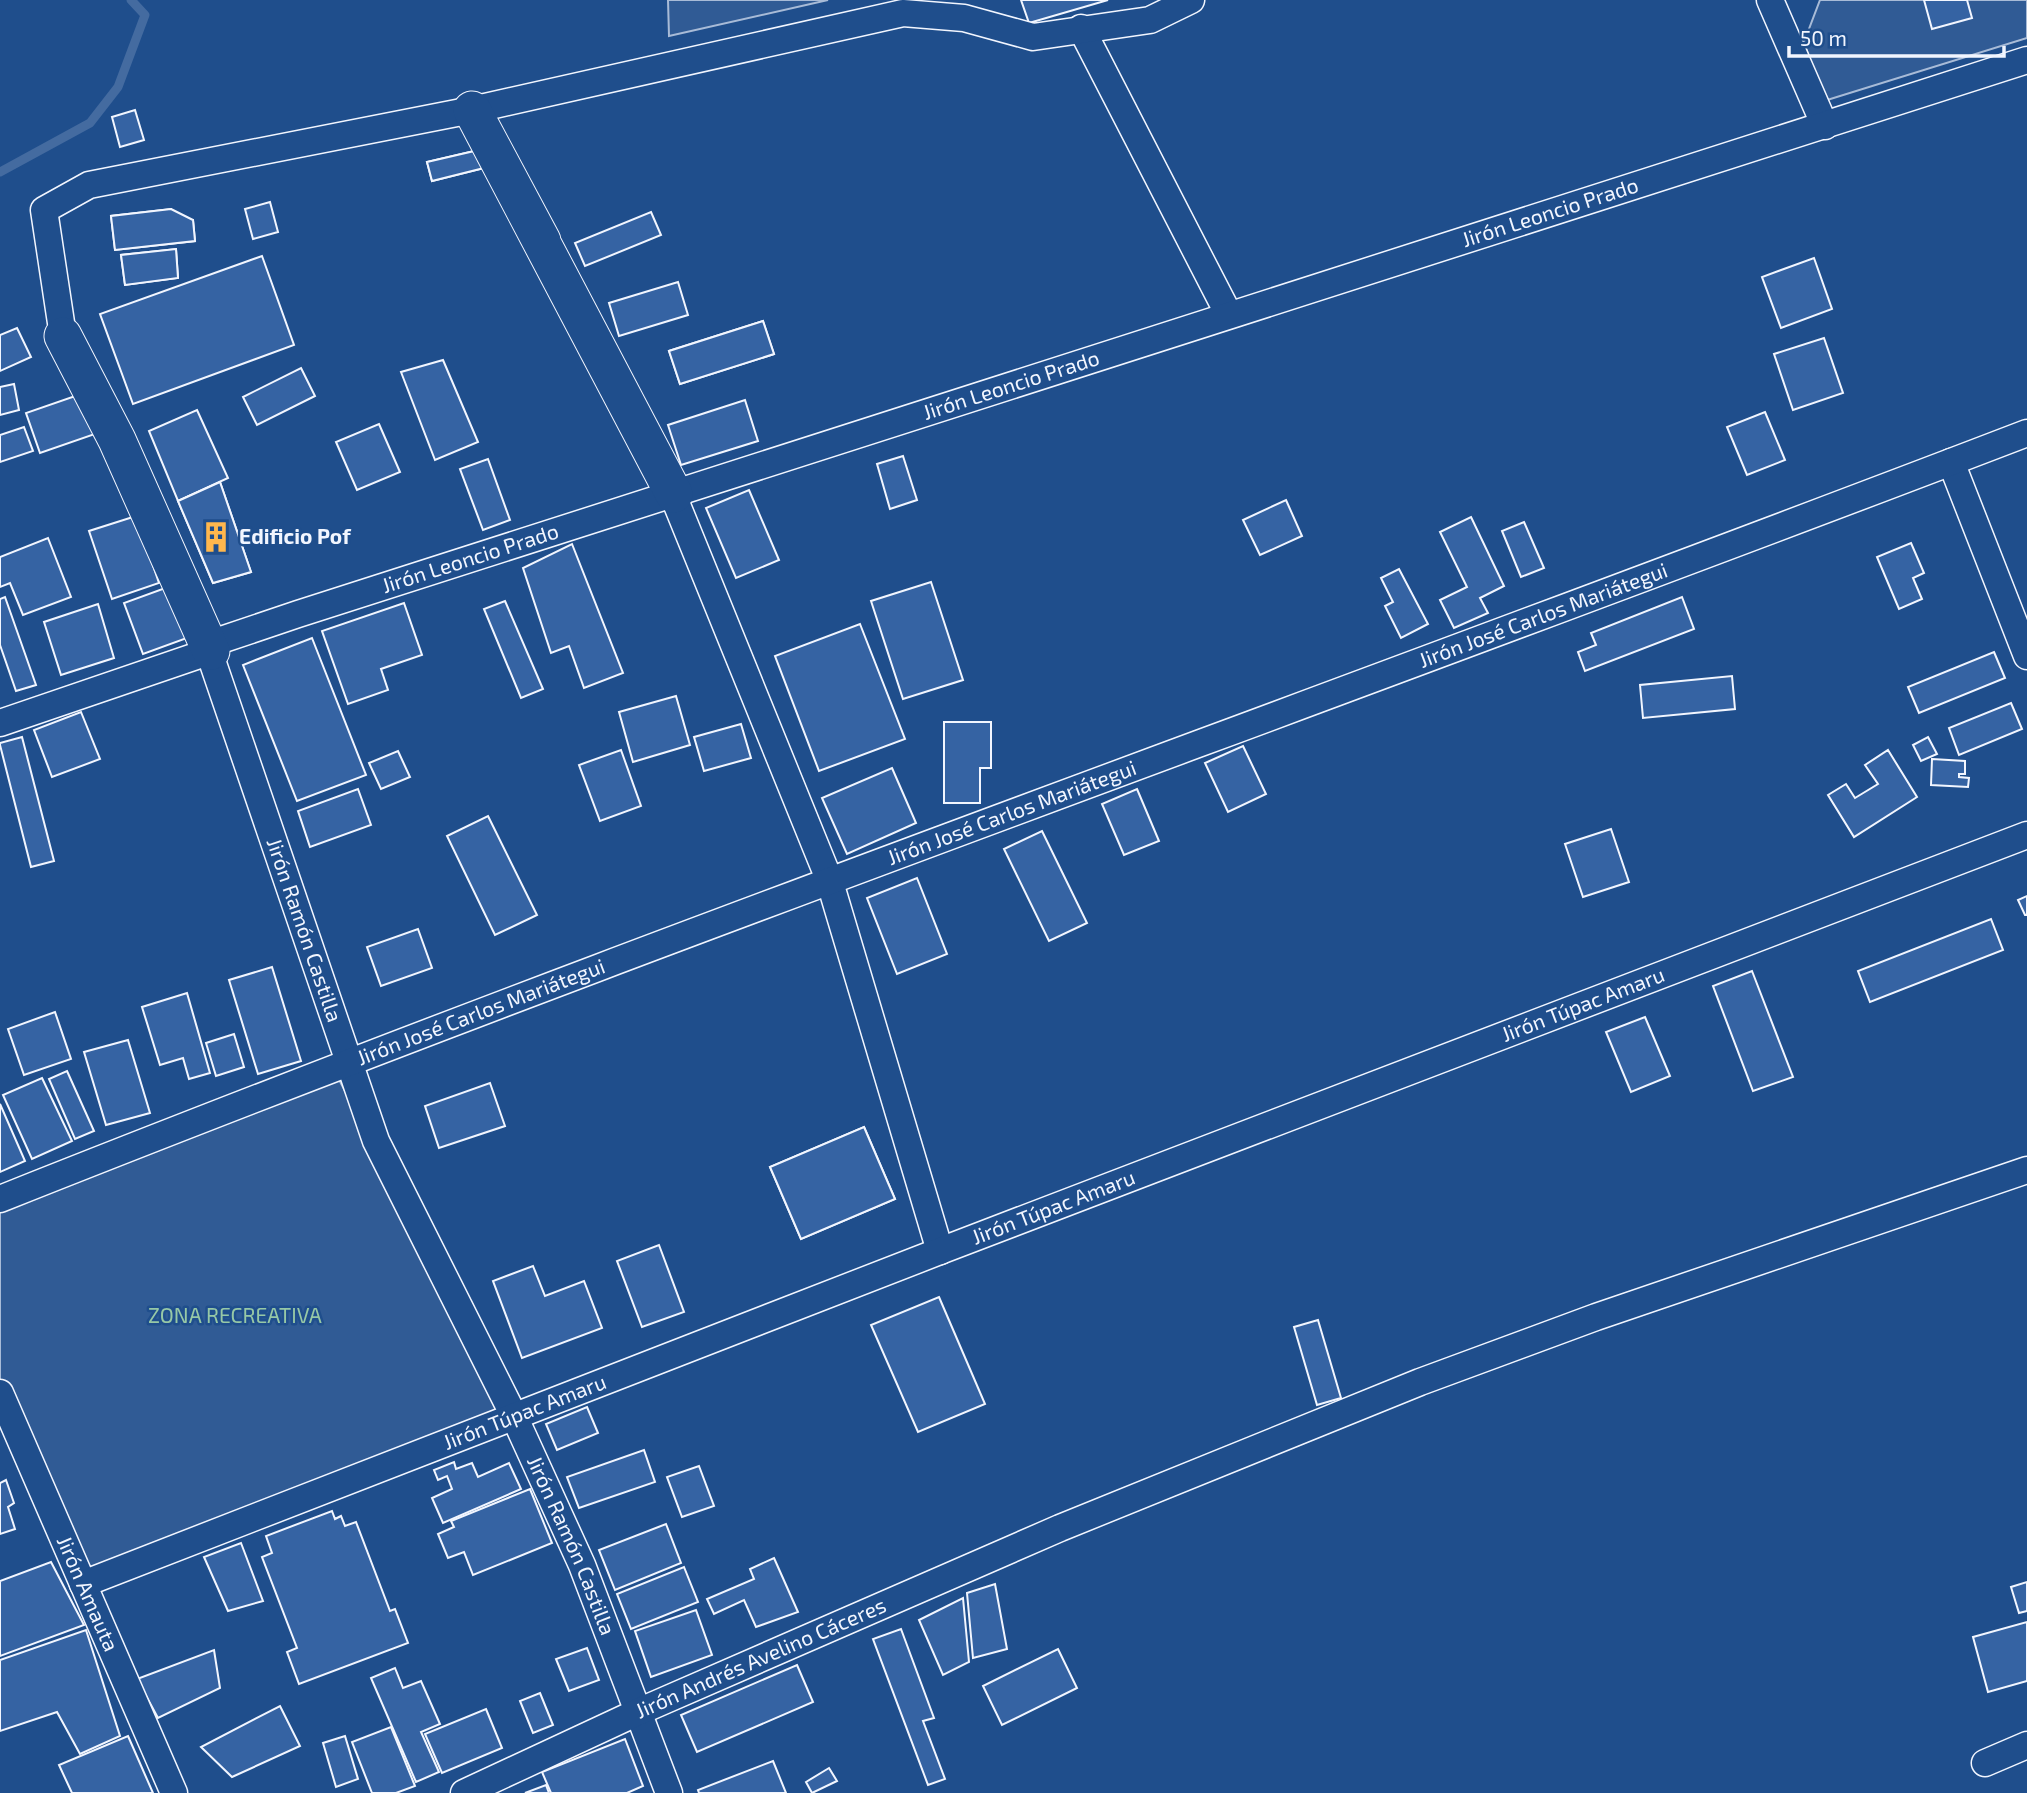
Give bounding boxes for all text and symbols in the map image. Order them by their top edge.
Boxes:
scale bar [1789,14,2004,58]
text: 50 m [1800,25,1847,50]
street label: Jirón Leoncio Prado [1458,171,1641,251]
street label: Jirón Leoncio Prado [919,344,1102,424]
street label: Jirón Leoncio Prado [378,517,561,597]
building icon: Edificio Pof [199,520,233,554]
place label: Edificio Pof [239,523,351,548]
street label: Jirón José Carlos Mariátegui [1415,556,1671,672]
street label: Jirón José Carlos Mariátegui [884,754,1139,869]
street label: Jirón Ramón Castilla [263,835,348,1025]
street label: Jirón José Carlos Mariátegui [353,952,608,1069]
street label: Jirón Túpac Amaru [1497,961,1668,1046]
street label: Jirón Túpac Amaru [968,1164,1138,1249]
park label: ZONA RECREATIVA [148,1302,322,1327]
street label: Jirón Túpac Amaru [439,1368,609,1454]
street label: Jirón Ramón Castilla [523,1451,621,1638]
street label: Jirón Amauta [53,1532,125,1655]
street label: Jirón Andrés Avelino Cáceres [631,1591,889,1723]

